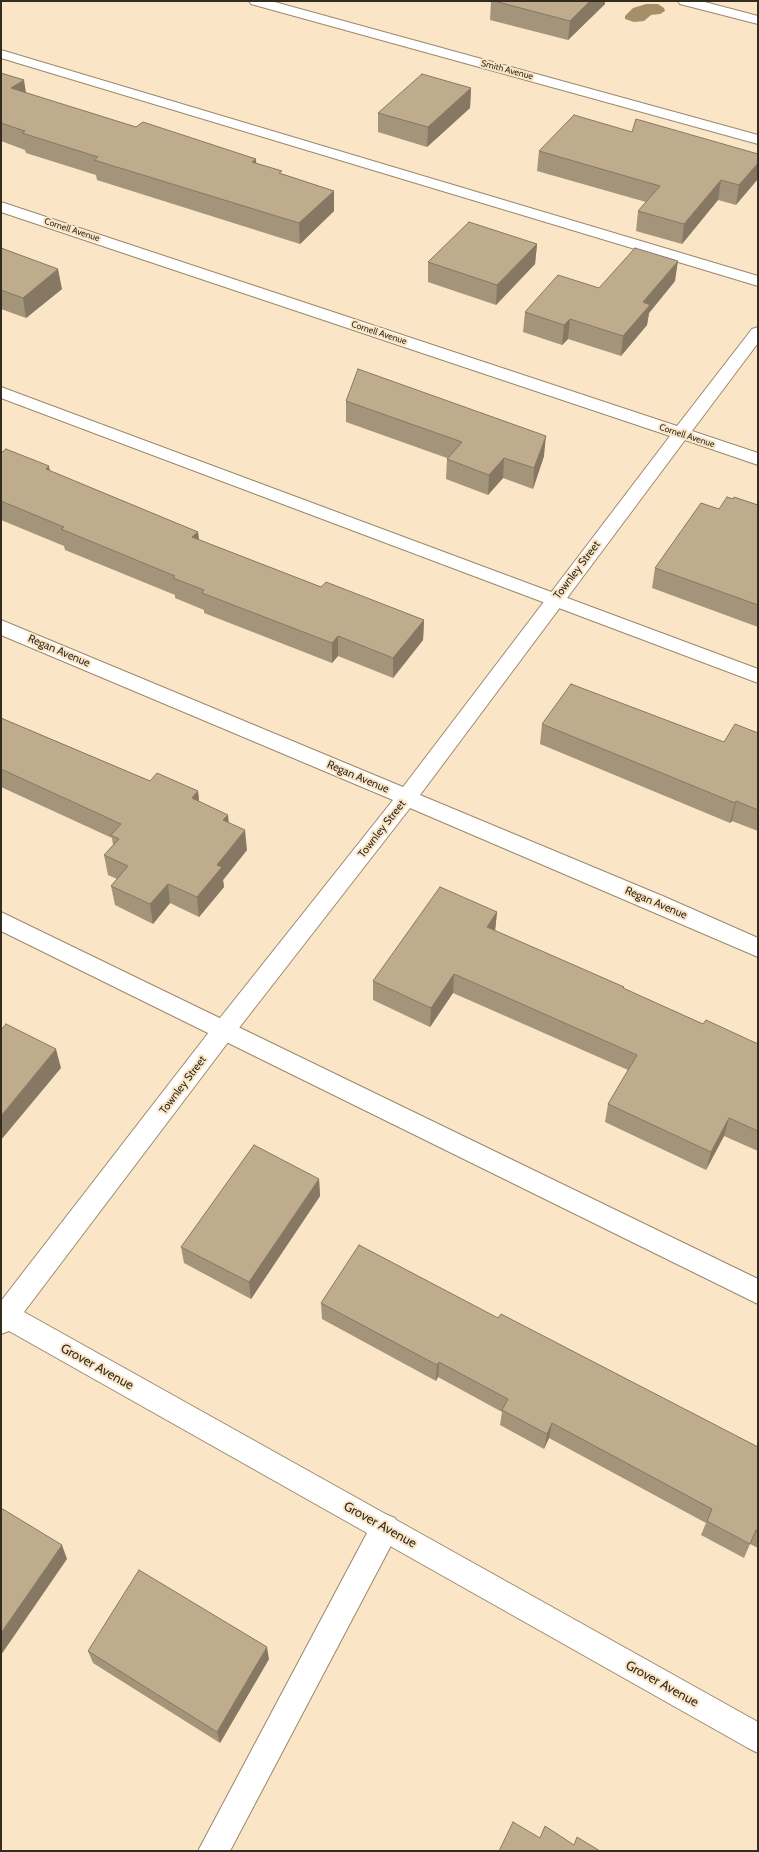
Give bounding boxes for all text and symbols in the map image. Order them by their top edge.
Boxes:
street label: Smith Avenue [480,58,534,82]
street label: Cornell Avenue [43,216,101,244]
street label: Cornell Avenue [350,319,408,347]
street label: Cornell Avenue [658,422,716,450]
street label: Townley Street [551,538,603,602]
street label: Regan Avenue [26,632,92,670]
street label: Regan Avenue [325,758,391,796]
street label: Townley Street [355,798,409,860]
street label: Regan Avenue [623,884,689,922]
street label: Townley Street [157,1053,209,1117]
street label: Grover Avenue [58,1341,136,1393]
street label: Grover Avenue [341,1499,419,1551]
street label: Grover Avenue [623,1658,701,1710]

